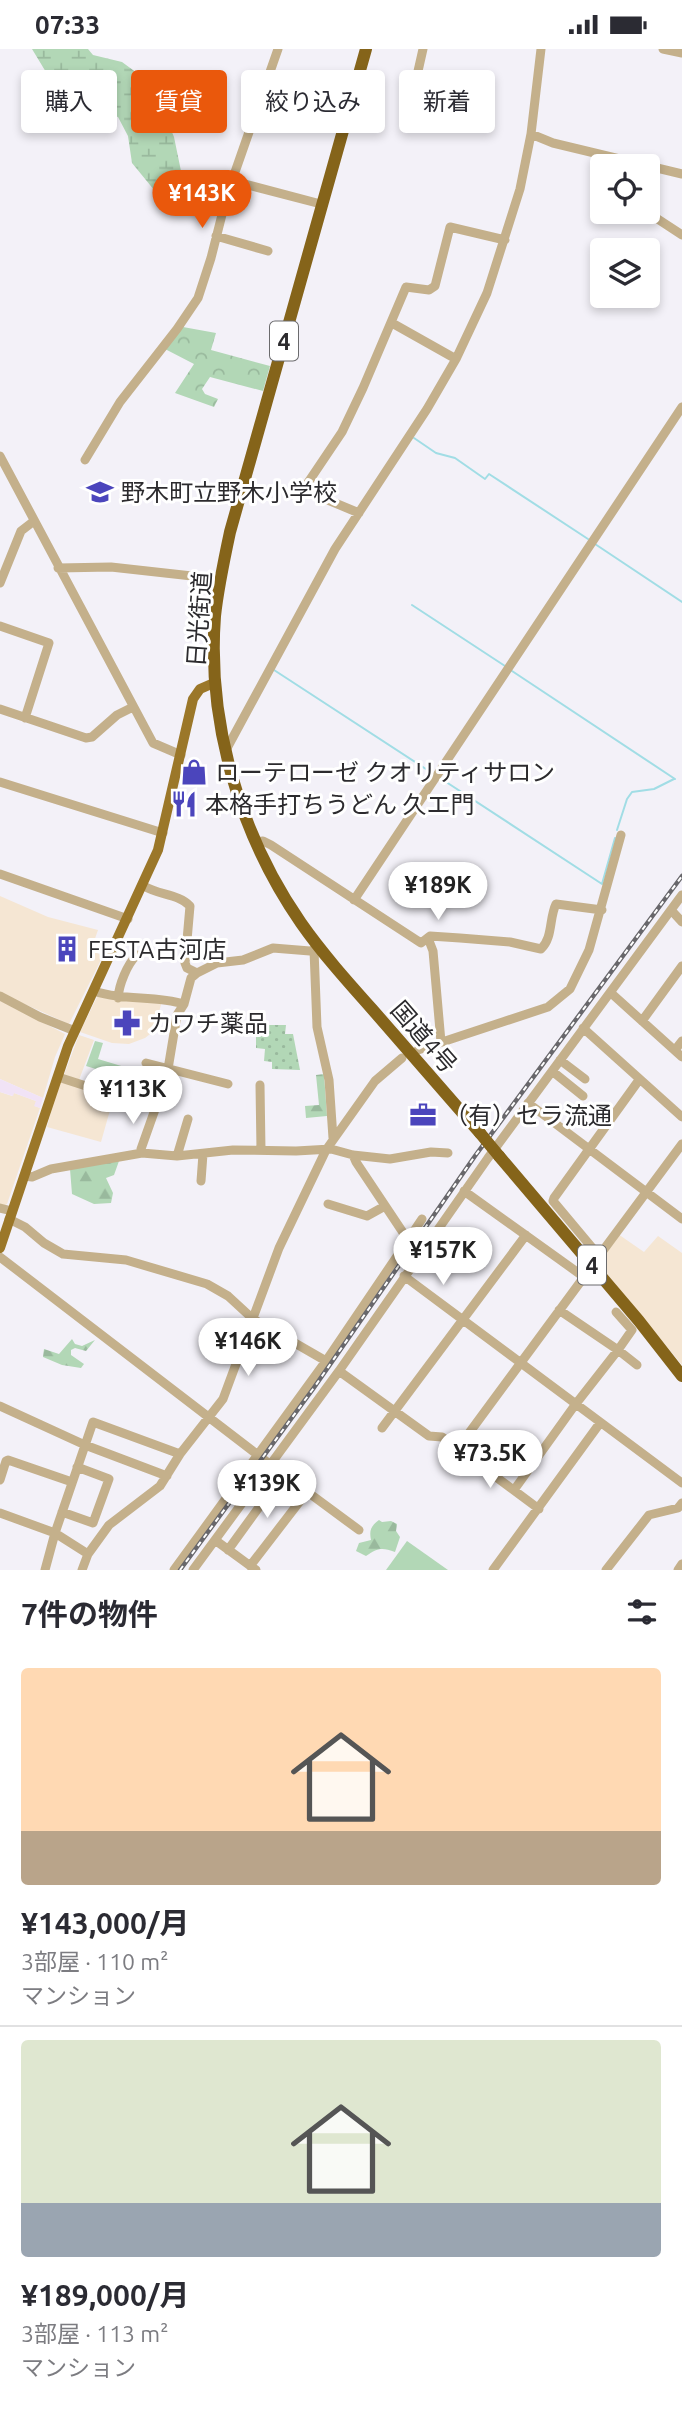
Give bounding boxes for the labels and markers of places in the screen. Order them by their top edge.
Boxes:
pin: ¥143K [153,171,251,230]
school or university icon: 野木町立野木小学校 [85,477,115,507]
place label: 野木町立野木小学校 [121,479,337,506]
shop icon: ローテローゼ クオリティサロン [179,757,209,787]
place label: ローテローゼ クオリティサロン [215,759,555,786]
restaurant icon: 本格手打ちうどん 久エ門 [169,789,199,819]
place label: 本格手打ちうどん 久エ門 [205,791,475,818]
pin: ¥189K [389,863,487,922]
building icon: FESTA古河店 [52,934,82,964]
place label: FESTA古河店 [88,936,226,963]
pharmacy icon: カワチ薬品 [112,1008,142,1038]
place label: カワチ薬品 [148,1010,268,1037]
pin: ¥113K [84,1067,182,1126]
office icon: （有）セラ流通 [408,1100,438,1130]
place label: （有）セラ流通 [444,1102,612,1129]
pin: ¥157K [394,1227,492,1287]
pin: ¥146K [199,1319,297,1378]
pin: ¥73.5K [433,1431,547,1490]
pin: ¥139K [218,1461,316,1520]

